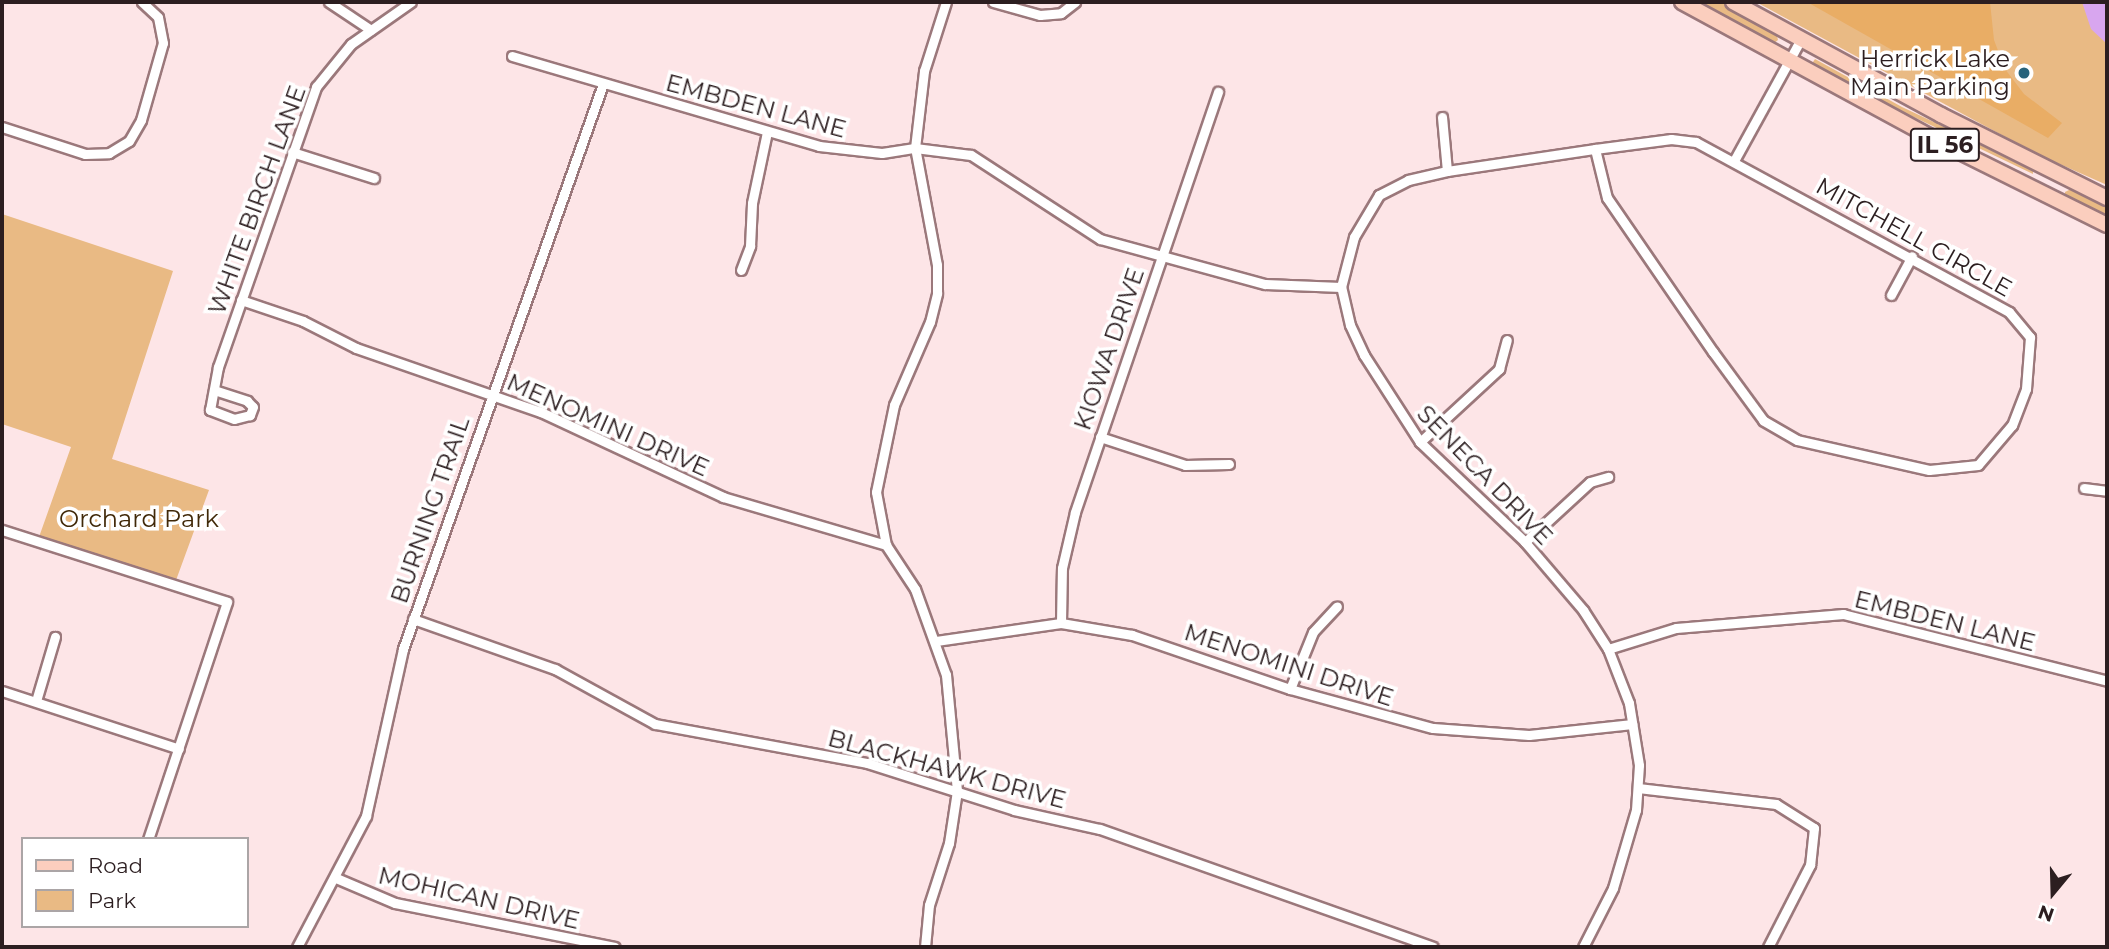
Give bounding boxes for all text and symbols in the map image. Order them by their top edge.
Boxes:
place label: Herrick Lake Main Parking [1850,45,2010,101]
marker: Herrick Lake Main Parking [2016,65,2032,81]
street label: EMBDEN LANE [663,68,849,144]
street label: WHITE BIRCH LANE [202,82,312,318]
road number: IL 56 [1908,126,1982,164]
street label: MITCHELL CIRCLE [1811,171,2017,303]
street label: KIOWA DRIVE [1068,264,1150,434]
street label: MENOMINI DRIVE [502,367,714,483]
street label: SENECA DRIVE [1411,399,1559,551]
street label: BURNING TRAIL [385,413,475,607]
park label: Orchard Park [59,505,219,533]
street label: EMBDEN LANE [1851,585,2039,657]
street label: MENOMINI DRIVE [1181,618,1397,712]
street label: BLACKHAWK DRIVE [825,723,1069,815]
legend [21,837,248,928]
text: Road [88,853,143,878]
north arrow [2018,858,2088,928]
street label: MOHICAN DRIVE [375,861,583,935]
text: Park [88,888,136,913]
text: N [2035,900,2057,927]

